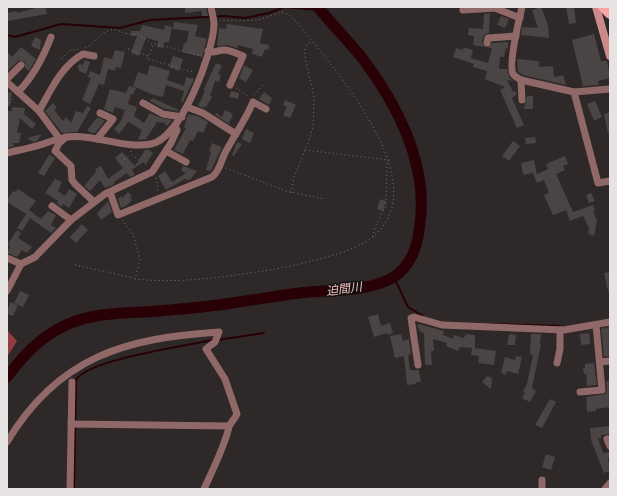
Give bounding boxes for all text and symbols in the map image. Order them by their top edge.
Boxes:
water label: 迫間川 [325,279,365,298]

